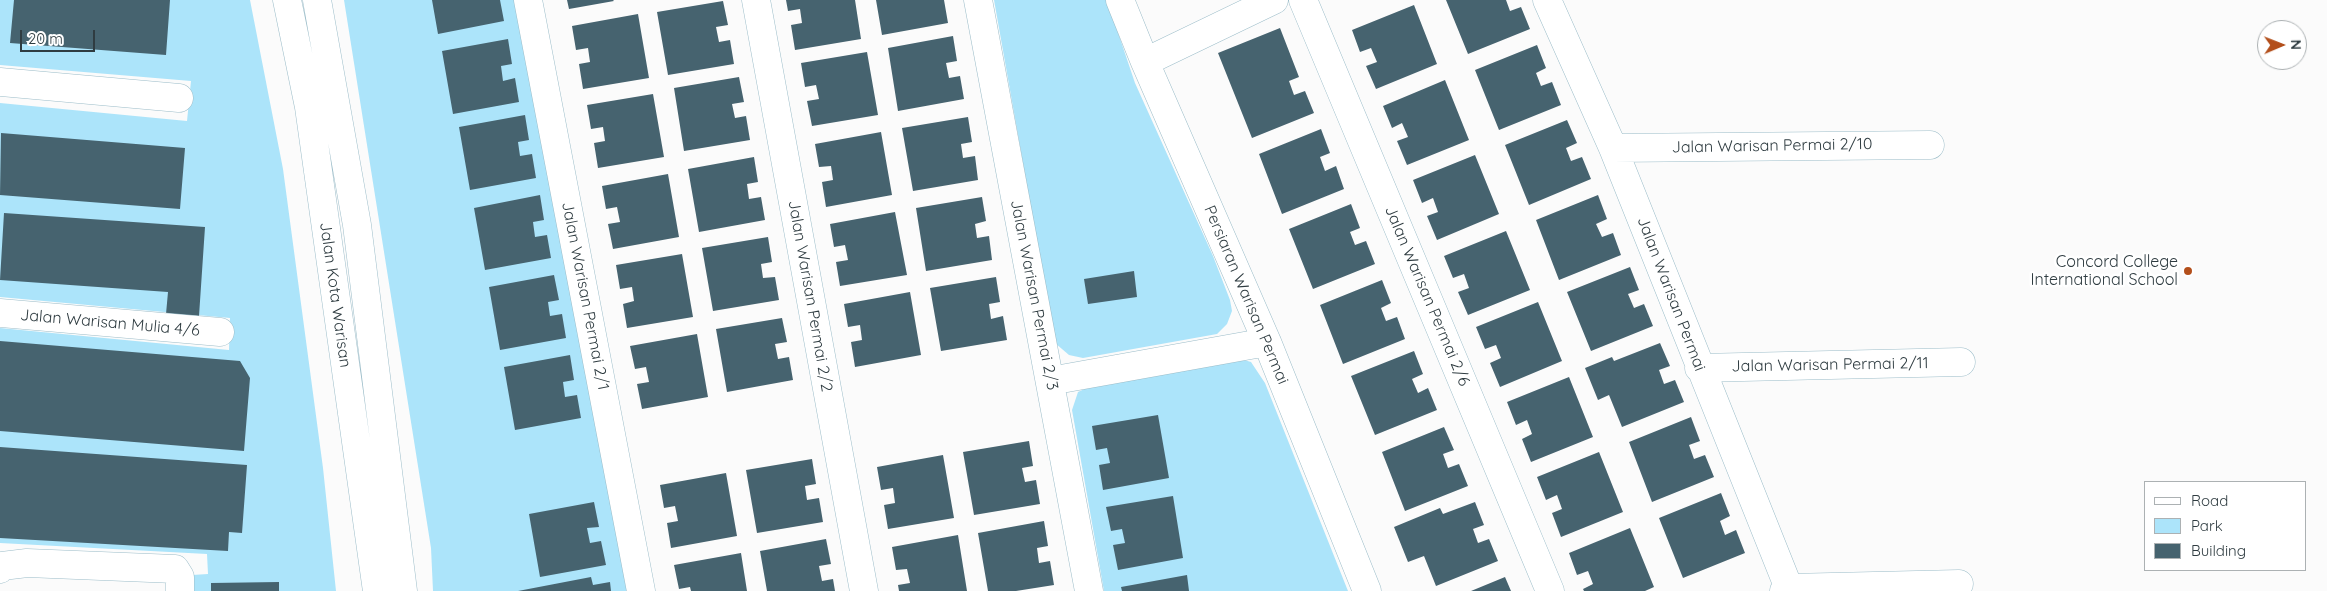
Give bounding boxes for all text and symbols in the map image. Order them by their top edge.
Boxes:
scale bar [22,20,98,52]
north arrow [2257,20,2307,70]
text: 20 m [28,29,63,48]
text: N [2287,39,2305,50]
street label: Jalan Warisan Permai 2/10 [1672,135,1872,157]
street label: Jalan Warisan Permai 2/3 [1006,198,1062,392]
street label: Jalan Warisan Permai 2/2 [784,199,836,393]
street label: Jalan Warisan Permai 2/1 [557,200,613,392]
street label: Persiaran Warisan Permai [1200,203,1292,387]
street label: Jalan Warisan Permai 2/6 [1380,203,1474,389]
street label: Jalan Warisan Permai [1633,214,1709,374]
street label: Jalan Kota Warisan [315,221,355,369]
place label: Concord College International School [2030,252,2178,290]
marker: Concord College International School [2182,265,2194,277]
street label: Jalan Warisan Mulia 4/6 [19,306,201,340]
street label: Jalan Warisan Permai 2/11 [1731,354,1929,376]
legend [2144,481,2307,571]
text: Road [2191,491,2228,510]
text: Park [2191,516,2223,535]
text: Building [2191,541,2246,560]

